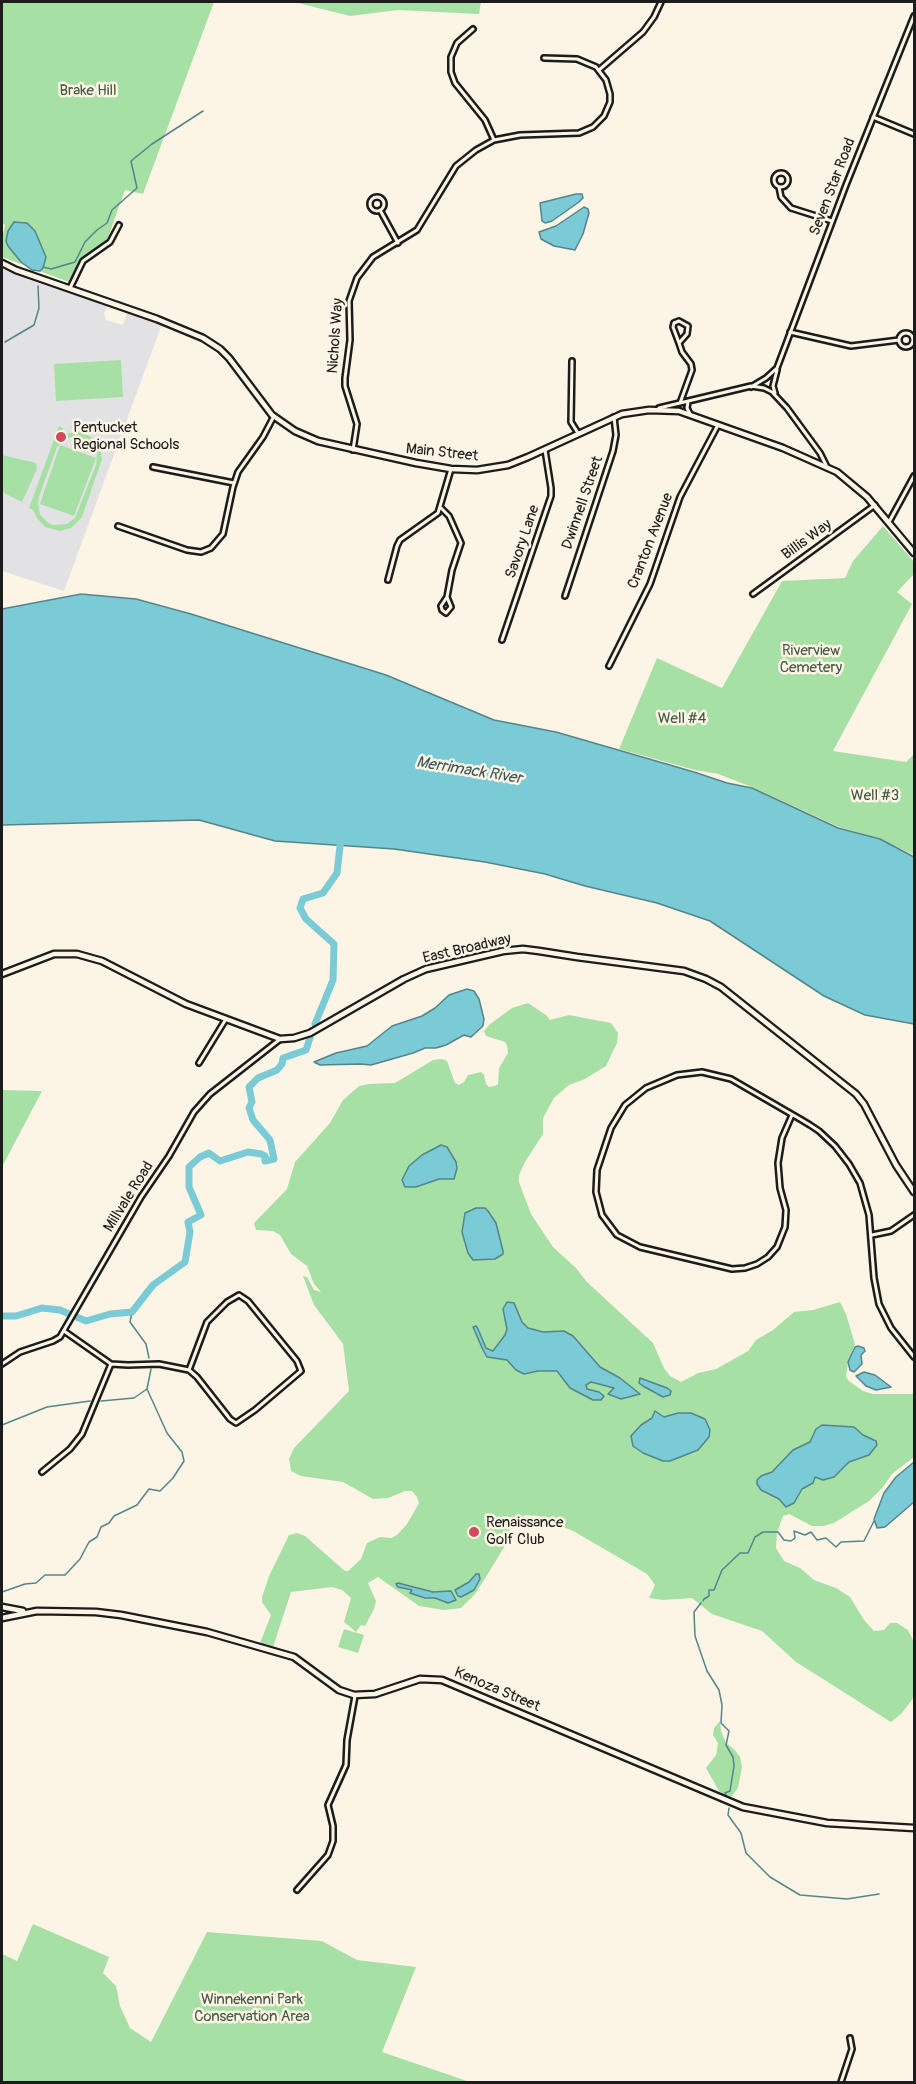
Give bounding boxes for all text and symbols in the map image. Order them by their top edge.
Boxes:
park label: Brake Hill [59,82,117,100]
street label: Seven Star Road [806,136,860,238]
street label: Nichols Way [324,298,348,374]
place label: Pentucket Regional Schools [73,419,179,454]
marker: Pentucket Regional Schools [54,430,68,444]
street label: Main Street [405,440,479,466]
street label: Dwinnell Street [559,454,607,552]
street label: Cranton Avenue [624,490,678,592]
street label: Savory Lane [502,503,544,581]
street label: Billis Way [779,516,835,564]
park label: Riverview Cemetery [780,642,842,677]
park label: Well #4 [658,710,706,728]
water label: Merrimack River [415,753,523,789]
park label: Well #3 [851,787,899,805]
street label: East Broadway [421,930,513,968]
street label: Millvale Road [100,1158,158,1236]
place label: Renaissance Golf Club [486,1514,563,1549]
marker: Renaissance Golf Club [467,1525,481,1539]
street label: Kenoza Street [451,1664,543,1716]
park label: Winnekenni Park Conservation Area [194,1991,310,2026]

